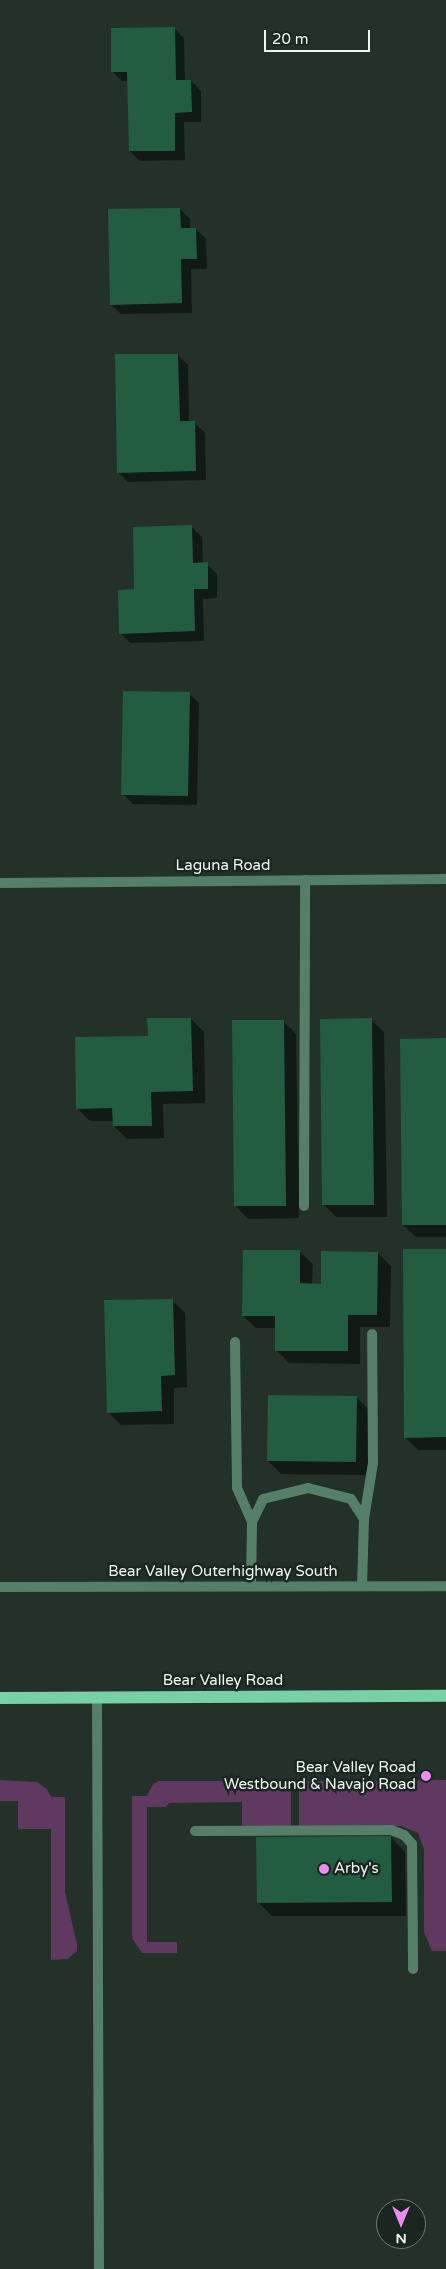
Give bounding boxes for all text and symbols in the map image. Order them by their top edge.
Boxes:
scale bar [266,20,372,52]
text: 20 m [272,30,309,48]
street label: Laguna Road [176,857,270,875]
street label: Bear Valley Outerhighway South [108,1563,338,1581]
street label: Bear Valley Road [163,1672,283,1690]
place label: Bear Valley Road Westbound & Navajo Road [224,1758,416,1793]
marker: Bear Valley Road Westbound & Navajo Road [420,1770,432,1782]
place label: Arby's [334,1860,379,1878]
marker: Arby's [318,1863,330,1875]
north arrow [376,2199,426,2249]
text: N [395,2230,407,2247]

